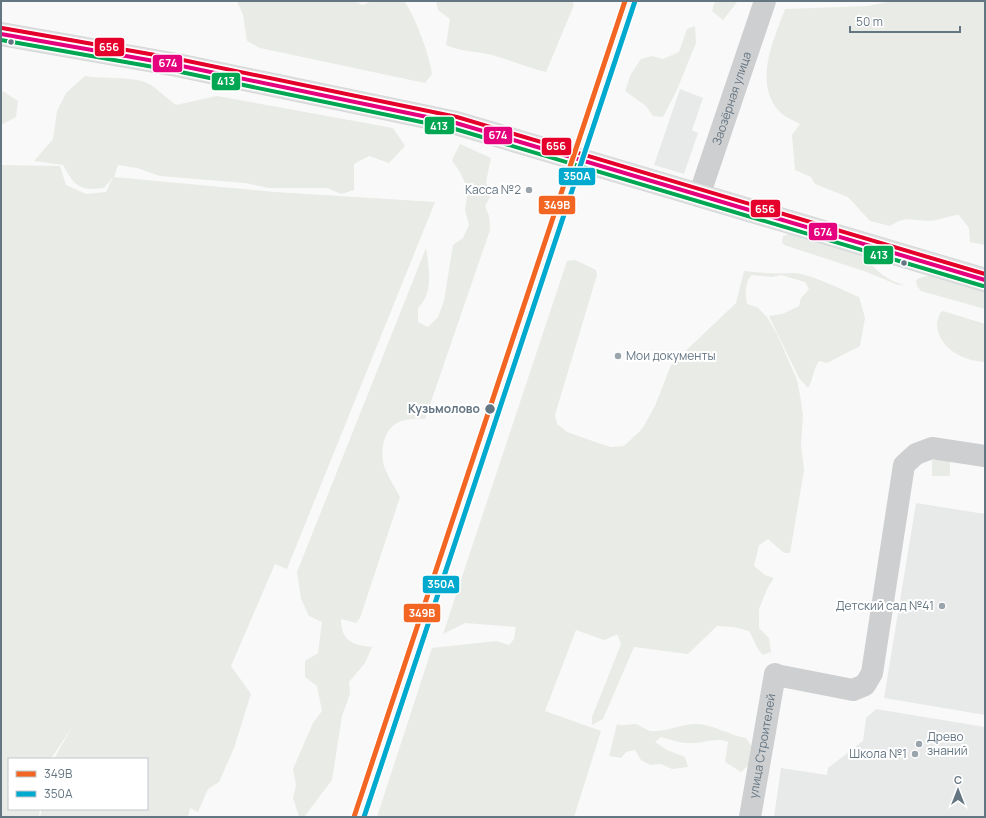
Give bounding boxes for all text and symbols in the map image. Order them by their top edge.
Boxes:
scale bar [850,8,960,34]
text: 50 m [856,13,883,30]
unlabelled marker [6,37,16,47]
line badge: 656 [94,37,125,57]
text: 656 [99,39,119,54]
street label: Заозёрная улица [708,49,755,147]
line badge: 674 [152,54,183,73]
text: 674 [159,55,178,70]
line badge: 413 [211,72,241,91]
text: 413 [217,73,235,88]
line badge: 413 [424,116,455,135]
text: 413 [430,118,448,133]
line badge: 674 [483,126,513,145]
text: 674 [489,127,508,142]
line badge: 656 [541,137,572,156]
text: 656 [546,138,566,153]
line badge: 350А [558,167,596,186]
text: 350А [563,168,591,183]
place label: Касса №2 [465,181,521,198]
marker: Касса №2 [524,185,534,195]
line badge: 349В [538,195,576,215]
text: 349В [544,197,570,212]
line badge: 656 [750,199,781,218]
text: 656 [755,201,775,216]
line badge: 674 [808,222,838,241]
text: 674 [814,224,833,239]
line badge: 413 [863,245,894,265]
text: 413 [870,247,888,262]
unlabelled marker [899,258,909,268]
place label: Мои документы [626,347,716,364]
marker: Мои документы [613,351,623,361]
place label: Кузьмолово [408,400,480,417]
marker: Кузьмолово [483,402,497,416]
line badge: 350А [422,575,460,594]
text: 350А [427,576,455,591]
place label: Детский сад №41 [836,597,934,614]
marker: Детский сад №41 [937,601,947,611]
line badge: 349В [403,603,441,623]
text: 349В [409,605,435,620]
street label: улица Строителей [744,692,779,800]
place label: Древо знаний [927,728,968,759]
marker: Древо знаний [914,739,924,749]
place label: Школа №1 [849,745,907,762]
marker: Школа №1 [910,749,920,759]
legend [8,758,148,810]
text: 349В [44,765,72,782]
north arrow [938,770,978,810]
text: С [954,772,962,787]
text: 350А [44,785,73,802]

